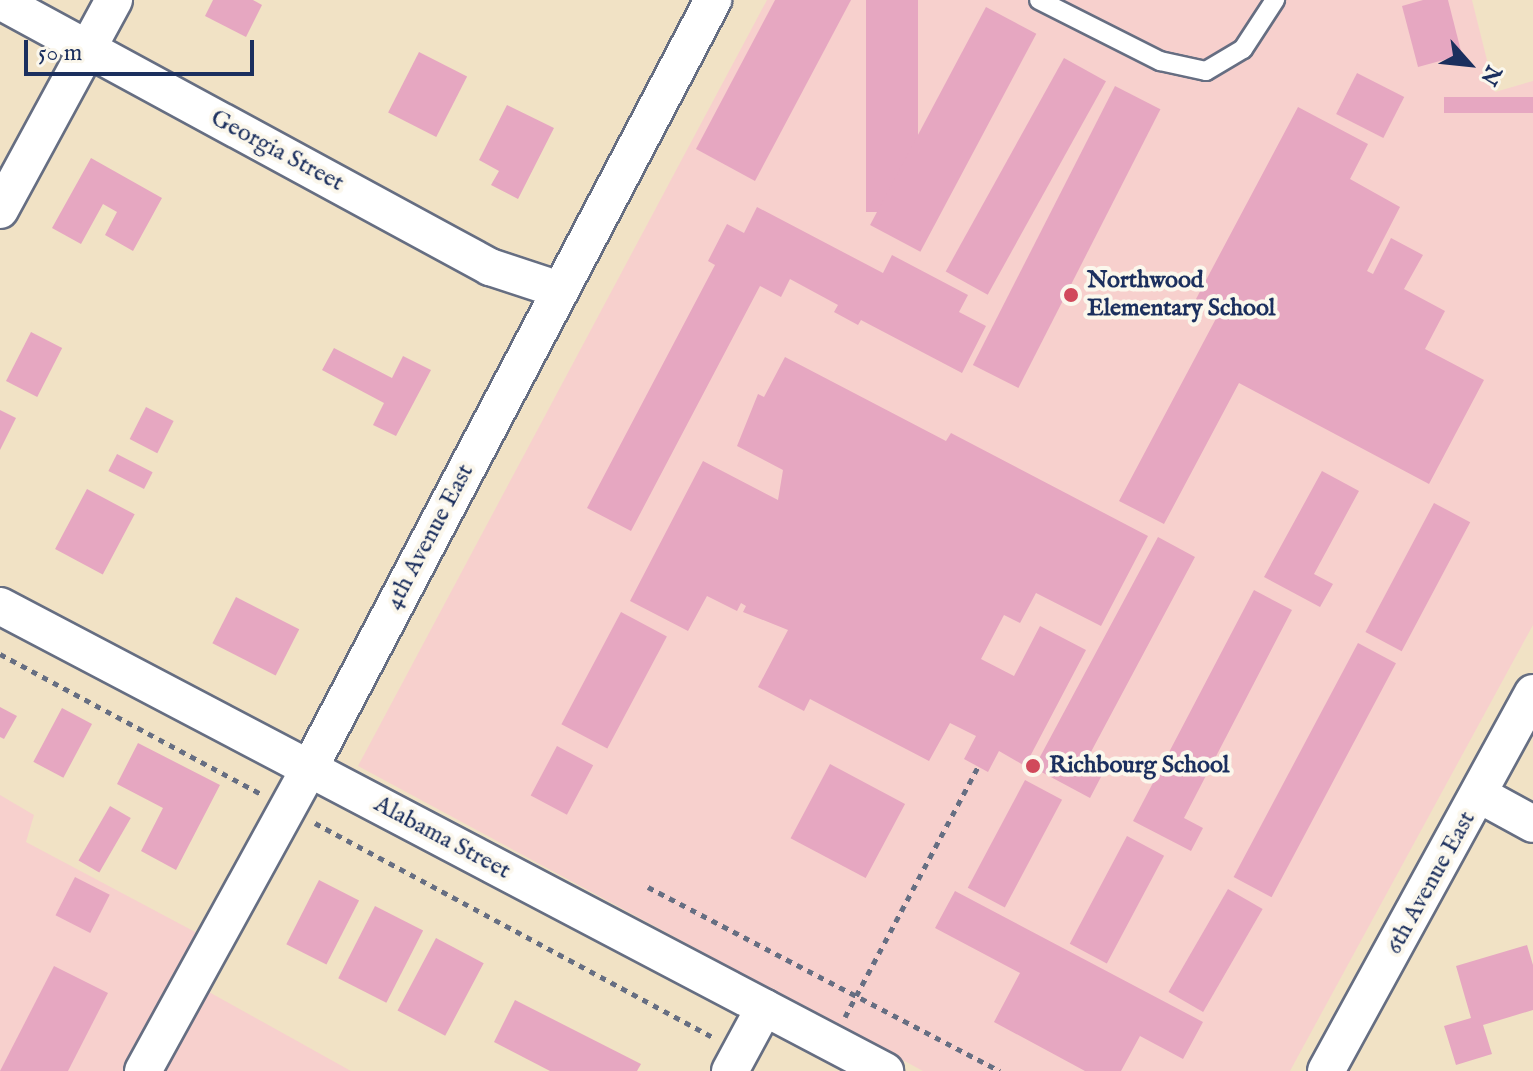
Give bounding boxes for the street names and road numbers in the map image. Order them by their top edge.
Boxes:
street label: Georgia Street [206,104,348,198]
street label: 4th Avenue East [380,459,480,615]
street label: Alabama Street [369,790,515,886]
street label: 6th Avenue East [1380,807,1482,959]

